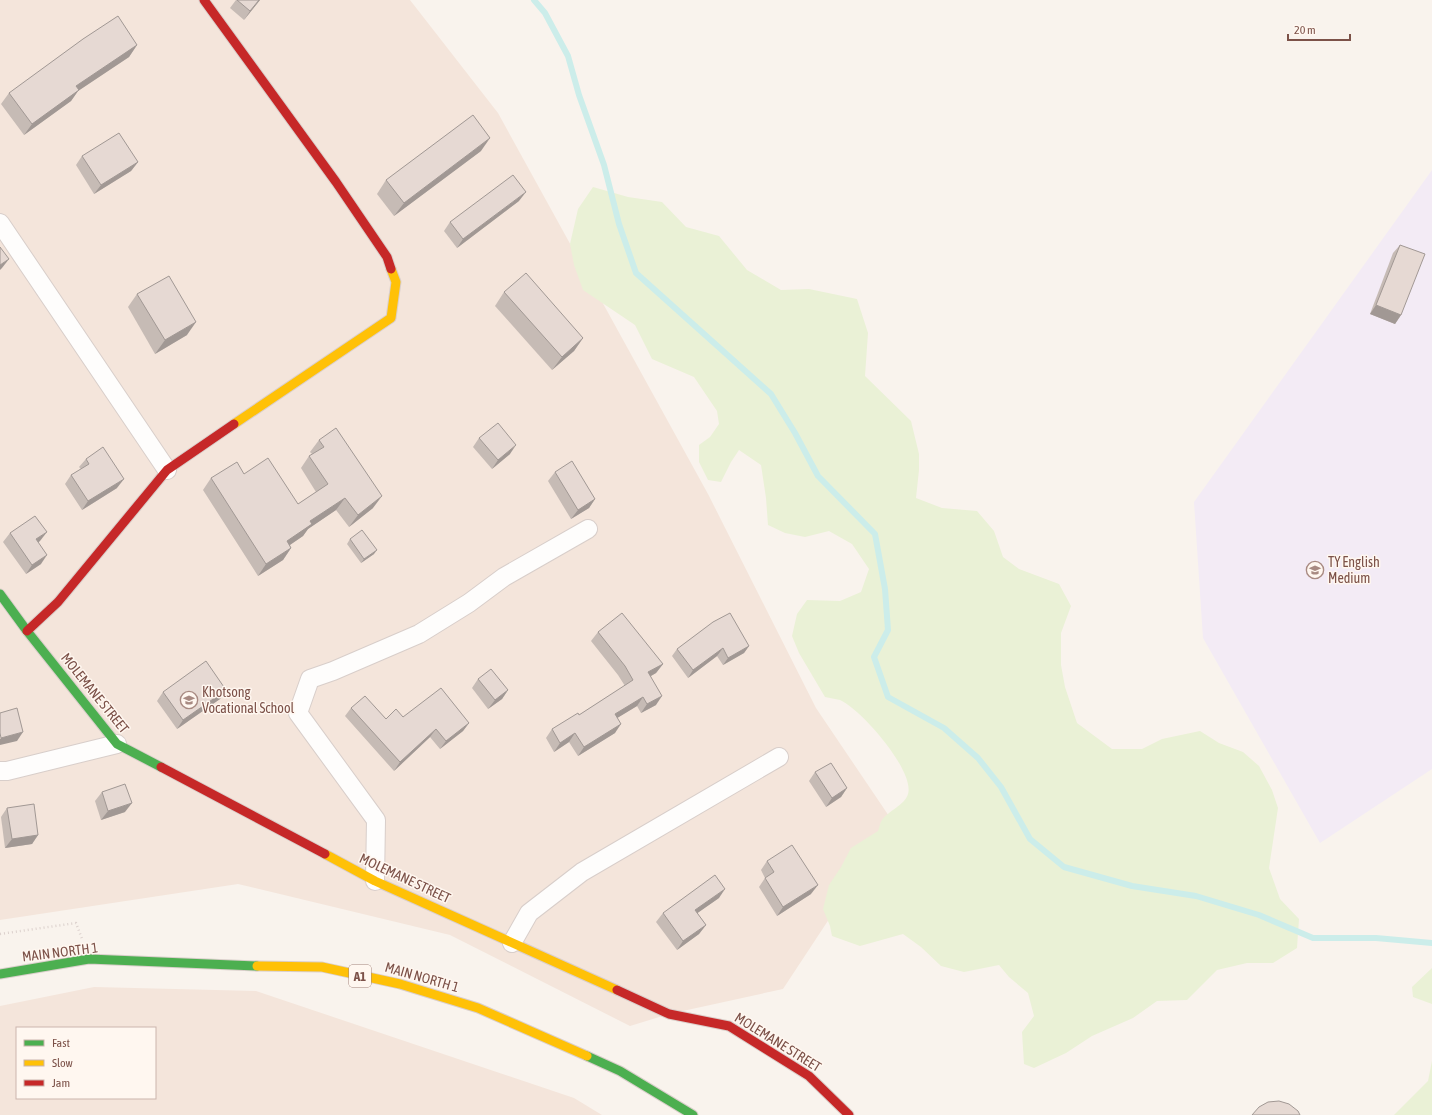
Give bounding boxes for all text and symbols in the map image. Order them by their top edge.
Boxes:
scale bar [1288,16,1350,42]
text: 20 m [1294,23,1316,37]
place label: TY English Medium [1328,554,1380,586]
school or university icon: TY English Medium [1305,560,1325,580]
street label: MOLEMANE STREET [58,650,132,736]
place label: Khotsong Vocational School [202,684,294,716]
school or university icon: Khotsong Vocational School [179,690,199,710]
street label: MOLEMANE STREET [357,850,453,906]
street label: MAIN NORTH 1 [21,939,99,965]
street label: MAIN NORTH 1 [383,959,461,995]
road number: A1 [349,965,371,987]
street label: MOLEMANE STREET [732,1009,824,1075]
legend [16,1027,156,1099]
text: Fast [52,1036,70,1050]
text: Slow [52,1056,73,1070]
text: Jam [52,1076,70,1090]

